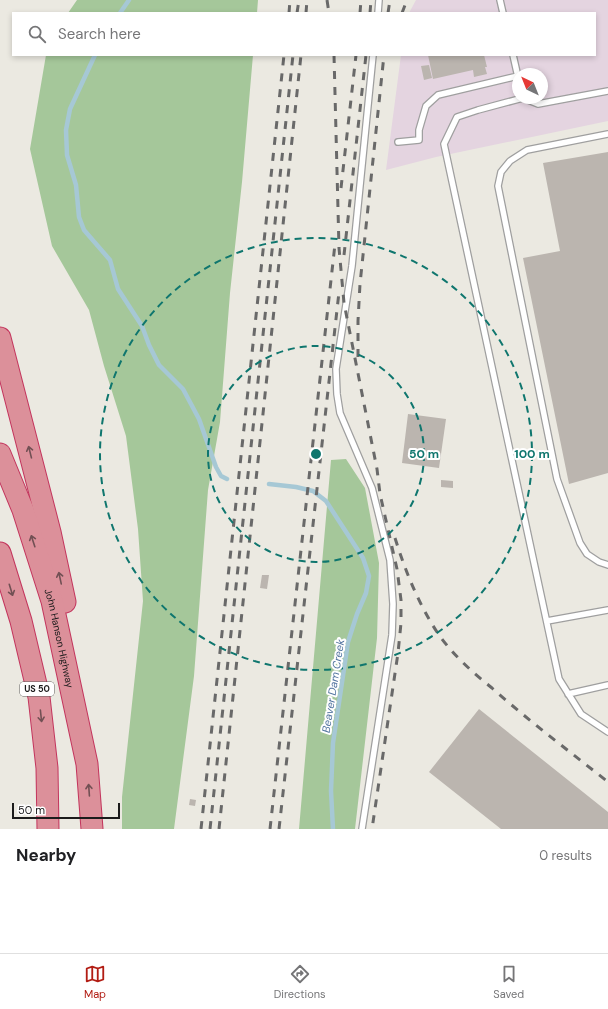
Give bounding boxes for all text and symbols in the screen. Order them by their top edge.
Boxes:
search box [12,12,596,56]
icon: search [26,23,48,45]
text: Search here [58,24,141,44]
north arrow [512,68,548,104]
one-way arrow [26,446,33,459]
text: 50 m [409,446,439,462]
text: 100 m [514,446,550,462]
centre of rings [309,447,323,461]
one-way arrow [29,535,36,548]
one-way arrow [55,572,63,585]
one-way arrow [8,583,15,596]
street label: John Hanson Highway [41,587,77,690]
water label: Beaver Dam Creek [319,638,347,734]
road number: US 50 [20,682,54,696]
one-way arrow [37,709,44,722]
one-way arrow [86,784,93,797]
scale bar [12,801,120,820]
text: 50 m [18,803,45,817]
text: Nearby [16,844,76,866]
text: 0 results [539,847,592,864]
tab: Map [84,963,106,1001]
tab: Directions [274,963,326,1001]
tab: Saved [493,963,524,1001]

